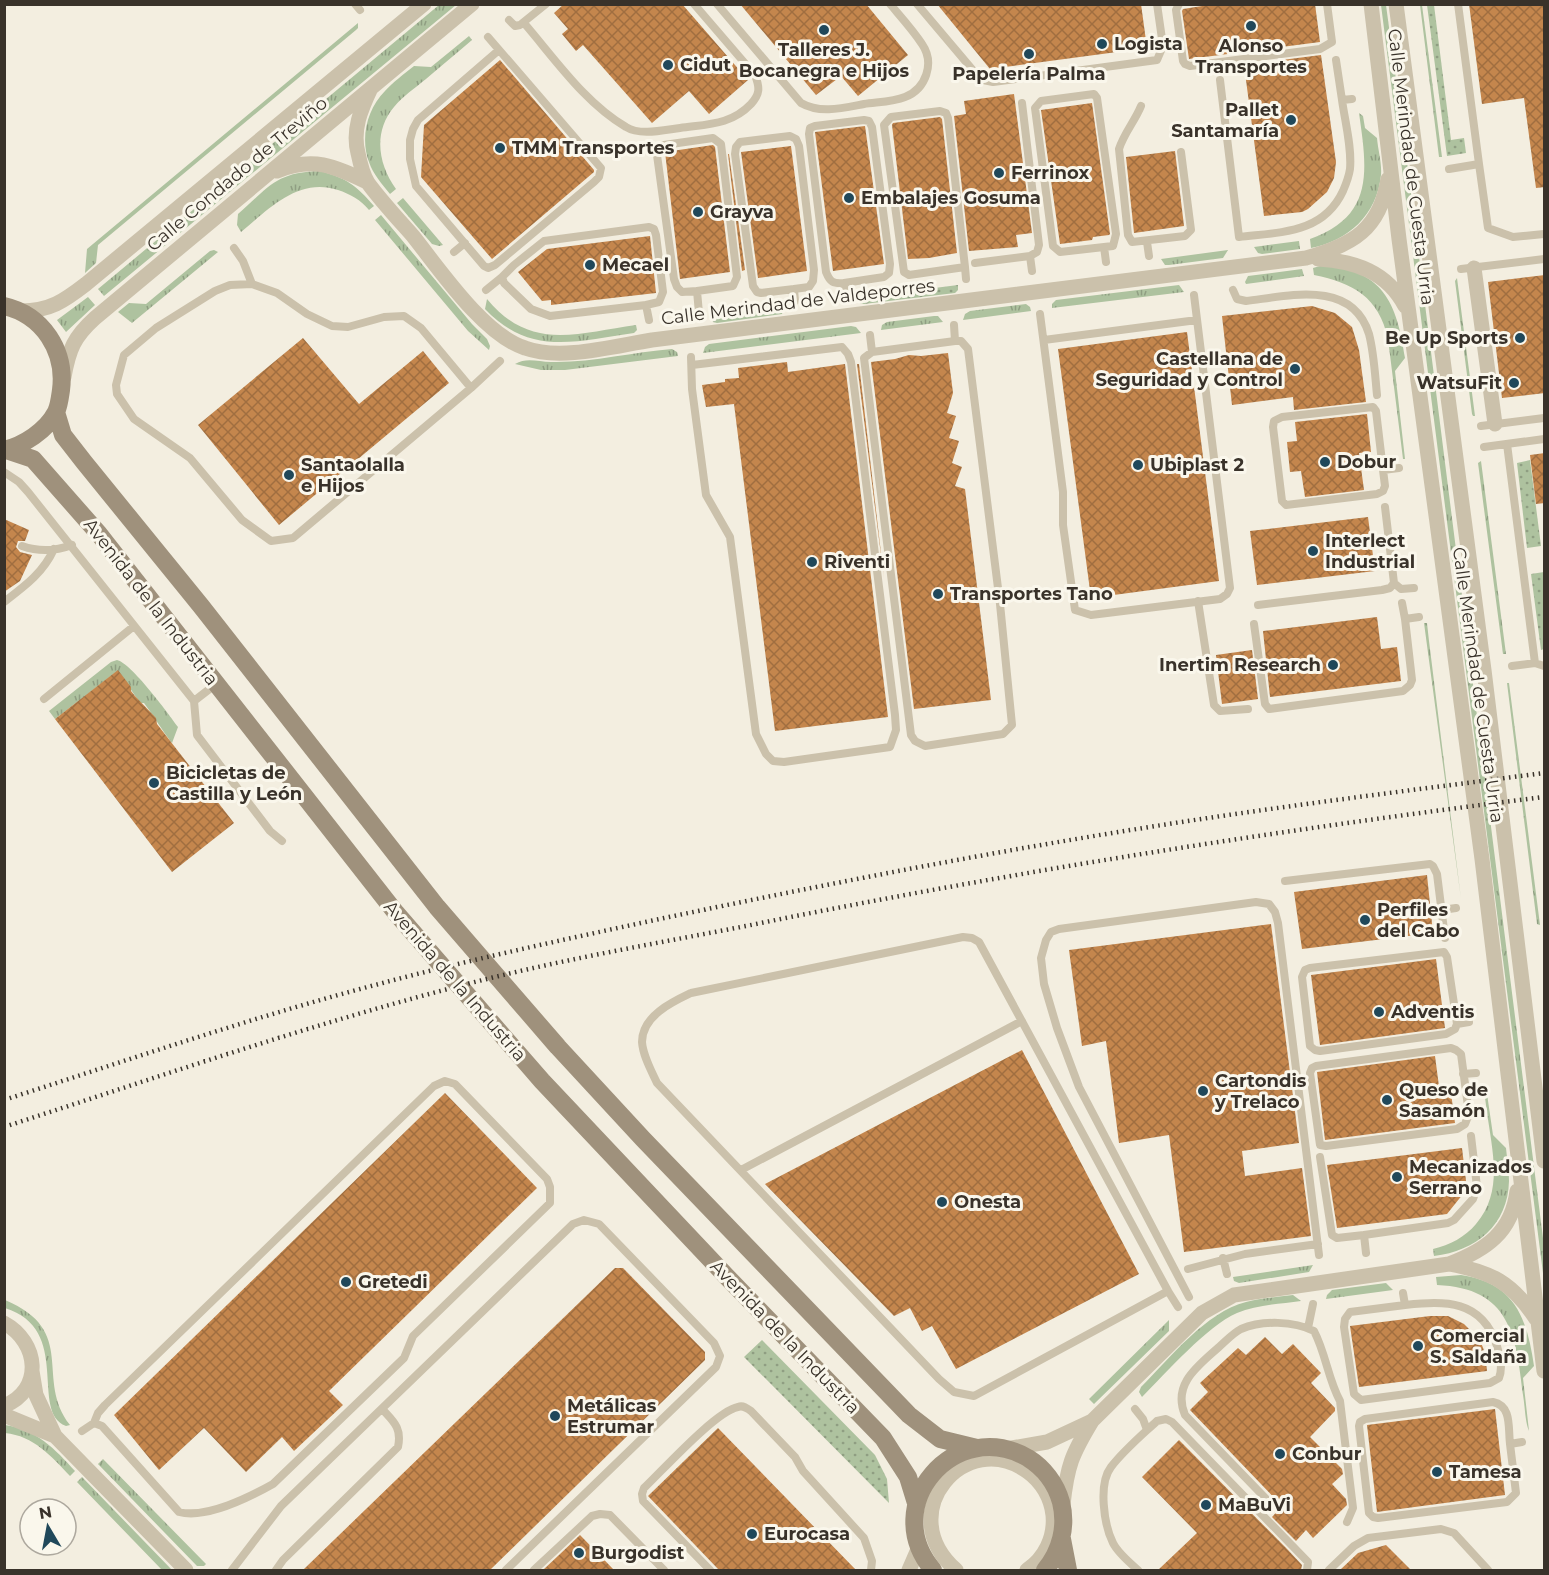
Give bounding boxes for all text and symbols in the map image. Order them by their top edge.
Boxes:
marker: Alonso Transportes [1244,19,1258,33]
marker: Talleres J. Bocanegra e Hijos [817,23,831,37]
street label: Calle Merindad de Cuesta Urria [1383,27,1439,307]
place label: Logista [1114,33,1183,55]
place label: Alonso Transportes [1195,35,1307,78]
marker: Logista [1095,37,1109,51]
place label: Talleres J. Bocanegra e Hijos [739,39,910,82]
marker: Papelería Palma [1022,47,1036,61]
place label: Cidut [680,54,731,76]
marker: Cidut [661,58,675,72]
place label: Papelería Palma [952,63,1106,85]
street label: Calle Condado de Treviño [142,92,332,256]
place label: Pallet Santamaría [1171,99,1279,142]
marker: Pallet Santamaría [1284,113,1298,127]
place label: TMM Transportes [512,137,675,159]
marker: TMM Transportes [493,141,507,155]
place label: Ferrinox [1011,162,1089,184]
marker: Ferrinox [992,166,1006,180]
place label: Embalajes Gosuma [861,187,1041,209]
marker: Embalajes Gosuma [842,191,856,205]
place label: Grayva [710,201,774,223]
marker: Grayva [691,205,705,219]
place label: Mecael [602,254,669,276]
marker: Mecael [583,258,597,272]
street label: Calle Merindad de Valdeporres [660,274,936,330]
place label: Be Up Sports [1385,327,1508,349]
marker: Be Up Sports [1513,331,1527,345]
place label: Castellana de Seguridad y Control [1095,348,1283,391]
marker: Castellana de Seguridad y Control [1288,362,1302,376]
place label: WatsuFit [1416,372,1502,394]
marker: WatsuFit [1507,376,1521,390]
place label: Dobur [1337,451,1396,473]
place label: Santaolalla e Hijos [301,454,405,497]
place label: Ubiplast 2 [1150,454,1244,476]
marker: Dobur [1318,455,1332,469]
marker: Ubiplast 2 [1131,458,1145,472]
marker: Santaolalla e Hijos [282,468,296,482]
street label: Avenida de la Industria [79,514,223,690]
place label: Interlect Industrial [1325,530,1415,573]
marker: Interlect Industrial [1306,544,1320,558]
street label: Calle Merindad de Cuesta Urria [1448,546,1508,824]
place label: Riventi [824,551,890,573]
marker: Riventi [805,555,819,569]
place label: Transportes Tano [950,583,1113,605]
marker: Transportes Tano [931,587,945,601]
place label: Inertim Research [1159,654,1321,676]
marker: Inertim Research [1326,658,1340,672]
place label: Bicicletas de Castilla y León [166,762,302,805]
marker: Bicicletas de Castilla y León [147,776,161,790]
street label: Avenida de la Industria [379,896,531,1066]
place label: Perfiles del Cabo [1377,899,1460,942]
marker: Perfiles del Cabo [1358,913,1372,927]
place label: Adventis [1390,1001,1475,1023]
marker: Adventis [1372,1005,1386,1019]
place label: Cartondis y Trelaco [1214,1070,1307,1113]
place label: Queso de Sasamón [1399,1079,1488,1122]
marker: Cartondis y Trelaco [1196,1084,1210,1098]
marker: Queso de Sasamón [1380,1093,1394,1107]
place label: Mecanizados Serrano [1409,1156,1532,1199]
marker: Mecanizados Serrano [1390,1170,1404,1184]
place label: Onesta [954,1191,1021,1213]
marker: Onesta [935,1195,949,1209]
street label: Avenida de la Industria [706,1255,864,1419]
place label: Gretedi [358,1271,428,1293]
marker: Gretedi [339,1275,353,1289]
place label: Comercial S. Saldaña [1430,1325,1527,1368]
marker: Comercial S. Saldaña [1411,1339,1425,1353]
place label: Metálicas Estrumar [567,1395,657,1438]
marker: Metálicas Estrumar [548,1409,562,1423]
place label: Conbur [1292,1443,1362,1465]
marker: Conbur [1273,1447,1287,1461]
place label: Tamesa [1449,1461,1522,1483]
marker: Tamesa [1430,1465,1444,1479]
place label: MaBuVi [1218,1494,1291,1516]
north arrow [18,1497,78,1557]
marker: MaBuVi [1199,1498,1213,1512]
text: N [37,1502,54,1523]
place label: Eurocasa [764,1523,850,1545]
marker: Eurocasa [745,1527,759,1541]
place label: Burgodist [591,1542,685,1564]
marker: Burgodist [572,1546,586,1560]

